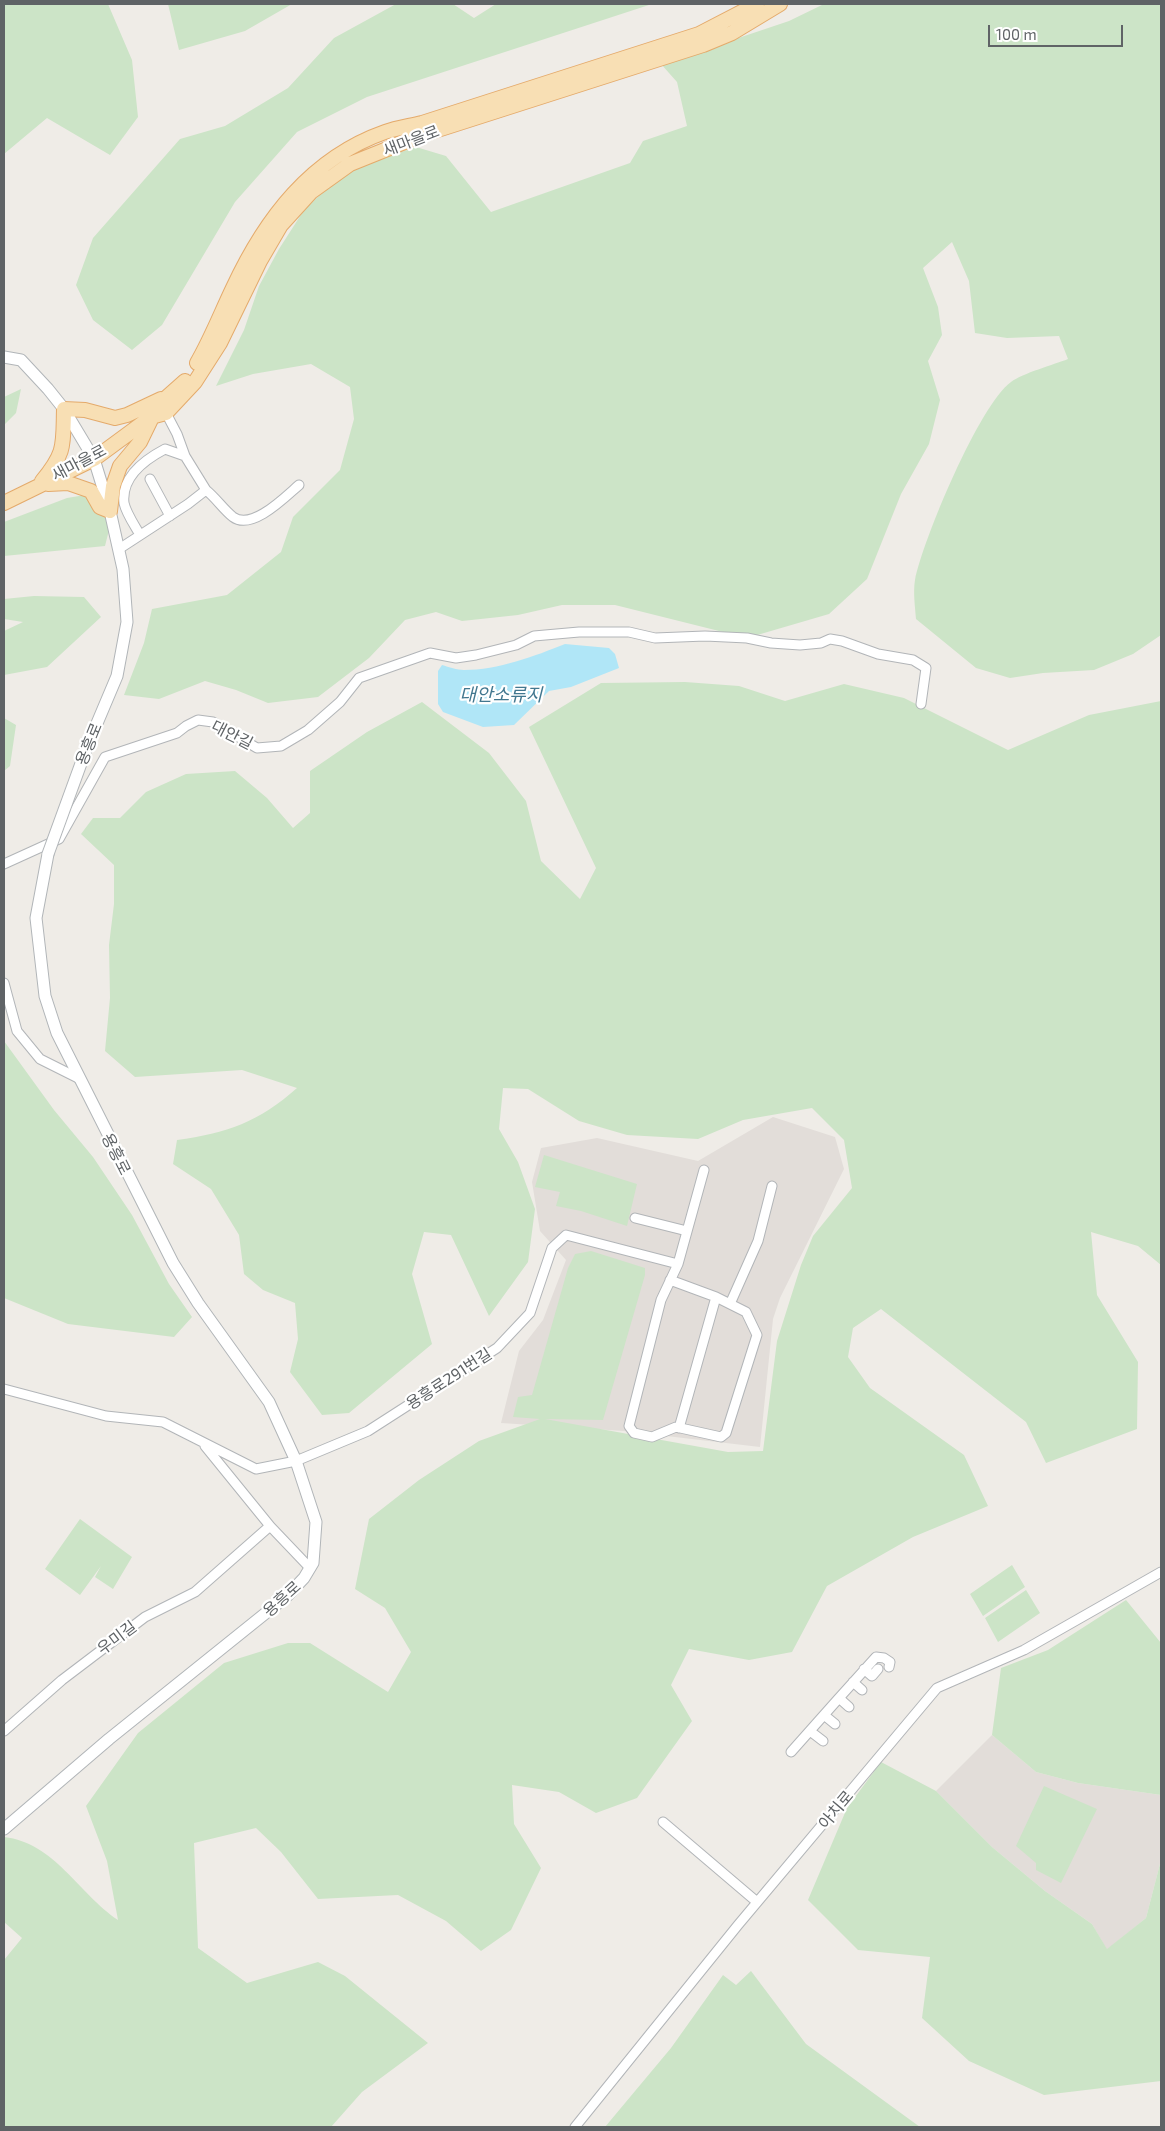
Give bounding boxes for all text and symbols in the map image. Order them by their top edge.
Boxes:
scale bar [990,15,1125,47]
text: 100 m [996,25,1037,43]
street label: 새마을로 [380,121,442,161]
street label: 새마을로 [48,441,110,485]
water label: 대안소류지 [460,684,542,706]
street label: 대안길 [208,716,256,754]
street label: 용흥로 [72,720,106,768]
street label: 용흥로 [97,1130,135,1178]
street label: 용흥로291번길 [403,1344,495,1414]
street label: 용흥로 [259,1577,305,1621]
street label: 우미길 [94,1617,140,1659]
street label: 아치로 [814,1787,858,1833]

